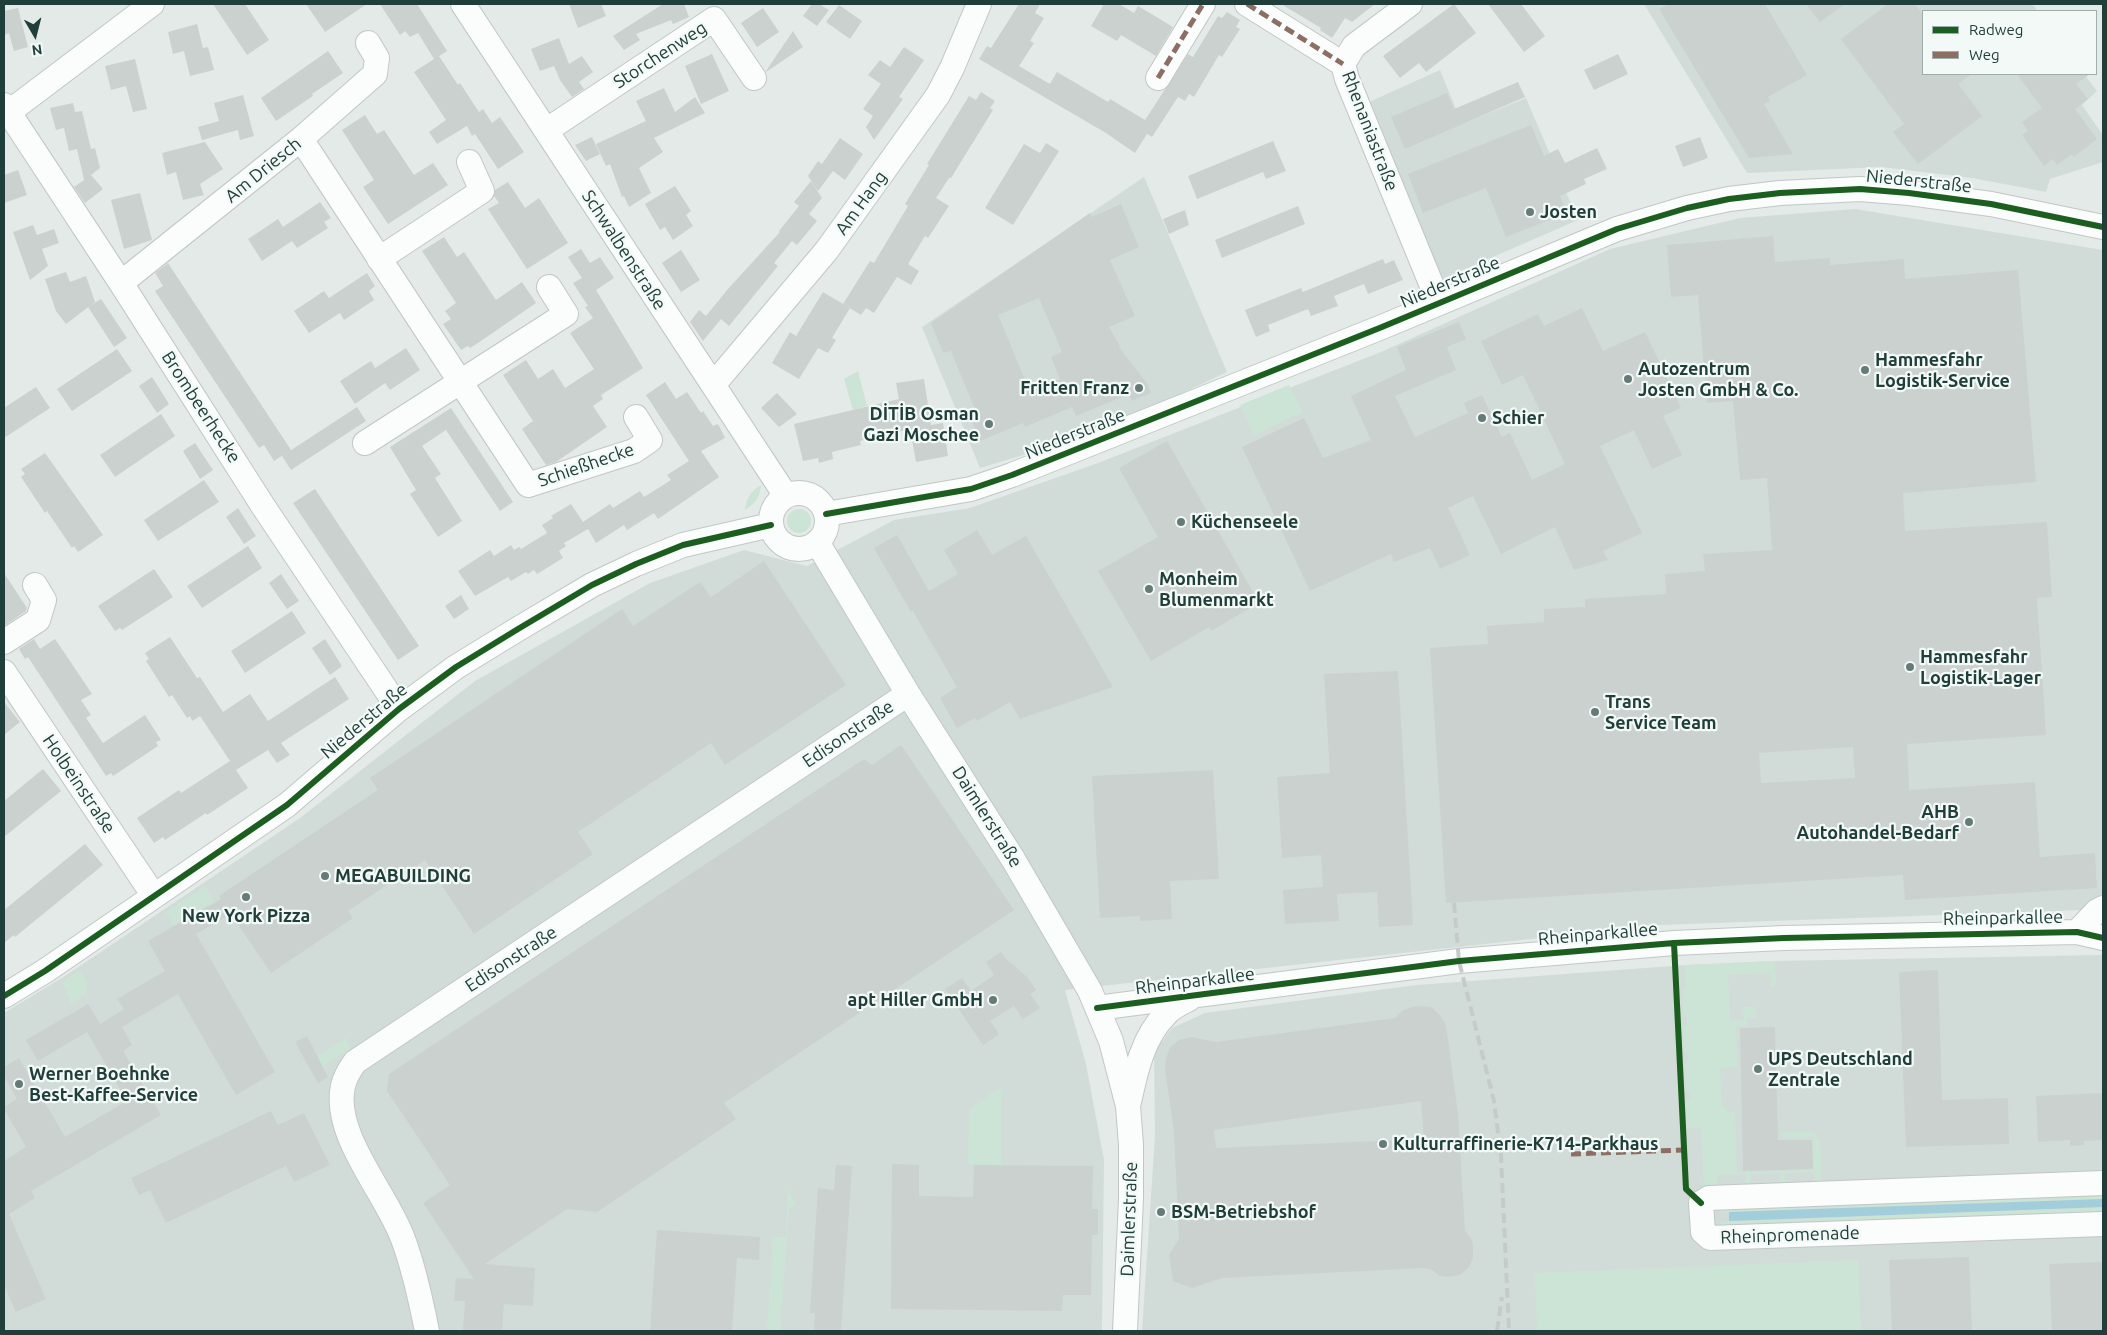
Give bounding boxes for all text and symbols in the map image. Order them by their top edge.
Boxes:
north arrow [10,10,60,60]
legend [1922,10,2097,75]
street label: Storchenweg [609,17,711,93]
text: Radweg [1969,21,2023,38]
text: N [31,41,43,59]
text: Weg [1969,46,2000,63]
street label: Rhenaniastraße [1337,68,1403,194]
street label: Am Driesch [221,133,305,207]
street label: Niederstraße [1865,165,1973,197]
street label: Am Hang [831,167,891,239]
street label: Schwalbenstraße [577,186,671,314]
place label: Josten [1540,201,1597,223]
marker: Josten [1524,206,1536,218]
street label: Niederstraße [1397,251,1503,313]
street label: Brombeerhecke [157,347,245,467]
place label: Hammesfahr Logistik-Service [1875,349,2010,392]
place label: Autozentrum Josten GmbH & Co. [1638,358,1798,400]
marker: Hammesfahr Logistik-Service [1859,364,1871,376]
marker: Autozentrum Josten GmbH & Co. [1622,373,1634,385]
place label: Fritten Franz [1020,377,1129,399]
marker: Fritten Franz [1133,382,1145,394]
place label: DİTİB Osman Gazi Moschee [863,403,979,446]
street label: Niederstraße [1022,404,1128,464]
place label: Schier [1492,407,1544,429]
marker: Schier [1476,412,1488,424]
marker: DİTİB Osman Gazi Moschee [983,418,995,430]
street label: Schießhecke [535,438,637,492]
place label: Küchenseele [1191,511,1298,533]
marker: Küchenseele [1175,516,1187,528]
place label: Monheim Blumenmarkt [1159,568,1274,610]
marker: Monheim Blumenmarkt [1143,583,1155,595]
place label: Hammesfahr Logistik-Lager [1920,646,2041,689]
marker: Hammesfahr Logistik-Lager [1904,661,1916,673]
street label: Niederstraße [316,679,412,763]
place label: Trans Service Team [1605,691,1716,734]
street label: Edisonstraße [798,696,898,772]
marker: Trans Service Team [1589,706,1601,718]
street label: Holbeinstraße [38,730,120,838]
street label: Daimlerstraße [947,762,1027,872]
place label: AHB Autohandel-Bedarf [1797,801,1959,844]
marker: AHB Autohandel-Bedarf [1963,816,1975,828]
place label: MEGABUILDING [335,865,471,887]
marker: MEGABUILDING [319,870,331,882]
marker: New York Pizza [240,891,252,903]
place label: New York Pizza [182,905,310,927]
street label: Rheinparkallee [1943,906,2063,930]
street label: Rheinparkallee [1537,918,1659,950]
street label: Edisonstraße [461,921,561,997]
street label: Rheinparkallee [1134,963,1256,999]
place label: apt Hiller GmbH [848,989,983,1011]
marker: apt Hiller GmbH [987,994,999,1006]
place label: UPS Deutschland Zentrale [1768,1048,1913,1090]
place label: Werner Boehnke Best-Kaffee-Service [29,1063,198,1106]
marker: UPS Deutschland Zentrale [1752,1063,1764,1075]
marker: Werner Boehnke Best-Kaffee-Service [13,1078,25,1090]
place label: Kulturraffinerie-K714-Parkhaus [1393,1133,1658,1155]
marker: Kulturraffinerie-K714-Parkhaus [1377,1138,1389,1150]
street label: Daimlerstraße [1116,1161,1142,1277]
place label: BSM-Betriebshof [1171,1201,1316,1223]
marker: BSM-Betriebshof [1155,1206,1167,1218]
street label: Rheinpromenade [1720,1222,1860,1248]

